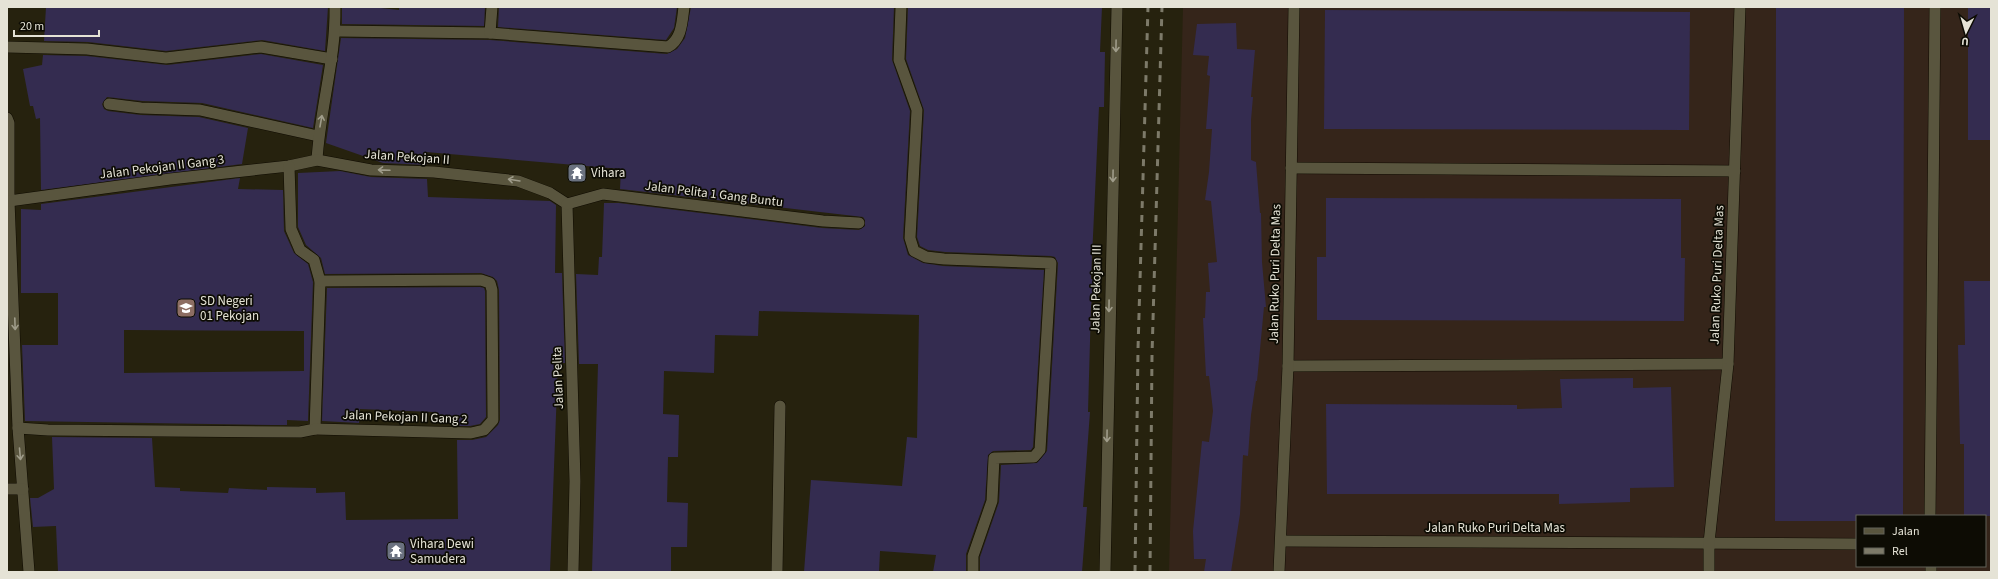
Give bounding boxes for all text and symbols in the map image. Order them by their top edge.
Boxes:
scale bar [14,12,99,38]
north arrow [1946,12,1986,52]
text: 20 m [20,18,44,35]
text: U [1961,34,1969,49]
one-way arrow [1112,39,1120,52]
one-way arrow [317,115,325,128]
street label: Jalan Pekojan II [364,145,450,169]
street label: Jalan Pekojan II Gang 3 [99,150,225,184]
temple icon: Vihara [566,162,588,184]
place label: Vihara [591,164,625,182]
one-way arrow [378,167,391,174]
one-way arrow [1109,169,1117,182]
one-way arrow [508,176,521,184]
street label: Jalan Pelita 1 Gang Buntu [644,177,784,211]
street label: Jalan Ruko Puri Delta Mas [1265,203,1285,344]
street label: Jalan Ruko Puri Delta Mas [1706,204,1728,345]
street label: Jalan Pekojan III [1086,244,1106,334]
place label: SD Negeri 01 Pekojan [200,292,259,325]
school or university icon: SD Negeri 01 Pekojan [175,297,197,319]
one-way arrow [1106,299,1113,312]
one-way arrow [11,317,18,330]
street label: Jalan Pelita [548,346,568,410]
street label: Jalan Pekojan II Gang 2 [342,406,468,428]
one-way arrow [1103,429,1111,442]
one-way arrow [17,447,24,460]
legend [1856,515,1986,567]
street label: Jalan Ruko Puri Delta Mas [1425,519,1565,537]
text: Jalan [1892,523,1919,540]
place label: Vihara Dewi Samudera [410,535,474,568]
temple icon: Vihara Dewi Samudera [385,540,407,562]
text: Rel [1892,543,1908,560]

